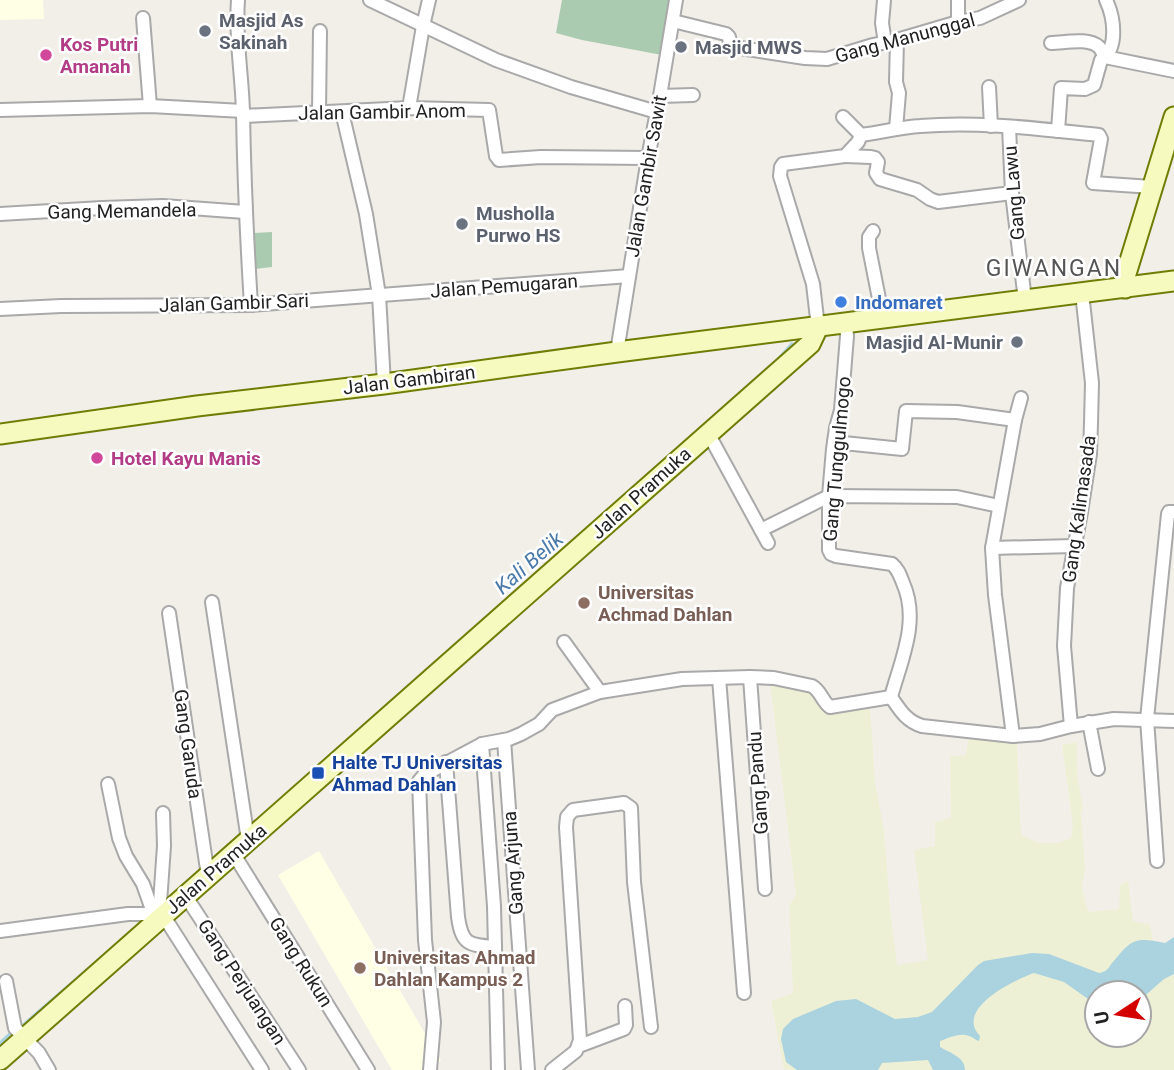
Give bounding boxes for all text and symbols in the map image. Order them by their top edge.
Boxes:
street label: Gang Manunggal [833,8,977,68]
place label: Masjid As Sakinah [219,9,304,54]
marker: Masjid As Sakinah [197,23,213,39]
place label: Kos Putri Amanah [60,33,138,78]
place label: Masjid MWS [695,36,802,59]
marker: Masjid MWS [673,39,689,55]
marker: Kos Putri Amanah [38,47,54,63]
street label: Jalan Gambir Sawit [620,93,672,259]
street label: Jalan Gambir Anom [298,99,466,125]
street label: Gang Lawu [998,145,1030,241]
street label: Gang Memandela [47,198,197,224]
place label: Musholla Purwo HS [476,202,561,247]
marker: Musholla Purwo HS [454,216,470,232]
district label: GIWANGAN [986,255,1122,282]
street label: Jalan Pemugaran [429,269,579,303]
street label: Jalan Gambir Sari [159,289,309,317]
place label: Indomaret [855,291,943,314]
marker: Indomaret [833,294,849,310]
place label: Masjid Al-Munir [866,331,1003,354]
marker: Masjid Al-Munir [1009,334,1025,350]
street label: Jalan Gambiran [342,360,476,400]
street label: Gang Tunggulmogo [818,375,856,543]
street label: Gang Kalimasada [1057,434,1101,584]
street label: Jalan Pramuka [586,442,696,544]
place label: Hotel Kayu Manis [111,447,261,470]
marker: Hotel Kayu Manis [89,450,105,466]
water label: Kali Belik [490,526,569,599]
place label: Universitas Achmad Dahlan [598,581,732,626]
marker: Universitas Achmad Dahlan [576,595,592,611]
street label: Gang Garuda [169,688,207,800]
street label: Gang Pandu [743,731,773,835]
place label: Halte TJ Universitas Ahmad Dahlan [332,751,503,796]
marker: Halte TJ Universitas Ahmad Dahlan [310,765,326,781]
street label: Gang Arjuna [498,810,528,916]
street label: Jalan Pramuka [161,819,271,919]
street label: Gang Rukun [264,913,338,1011]
street label: Gang Perjuangan [193,915,291,1049]
place label: Universitas Ahmad Dahlan Kampus 2 [374,946,536,991]
marker: Universitas Ahmad Dahlan Kampus 2 [352,960,368,976]
north arrow [1083,979,1153,1049]
text: U [1089,1009,1114,1026]

